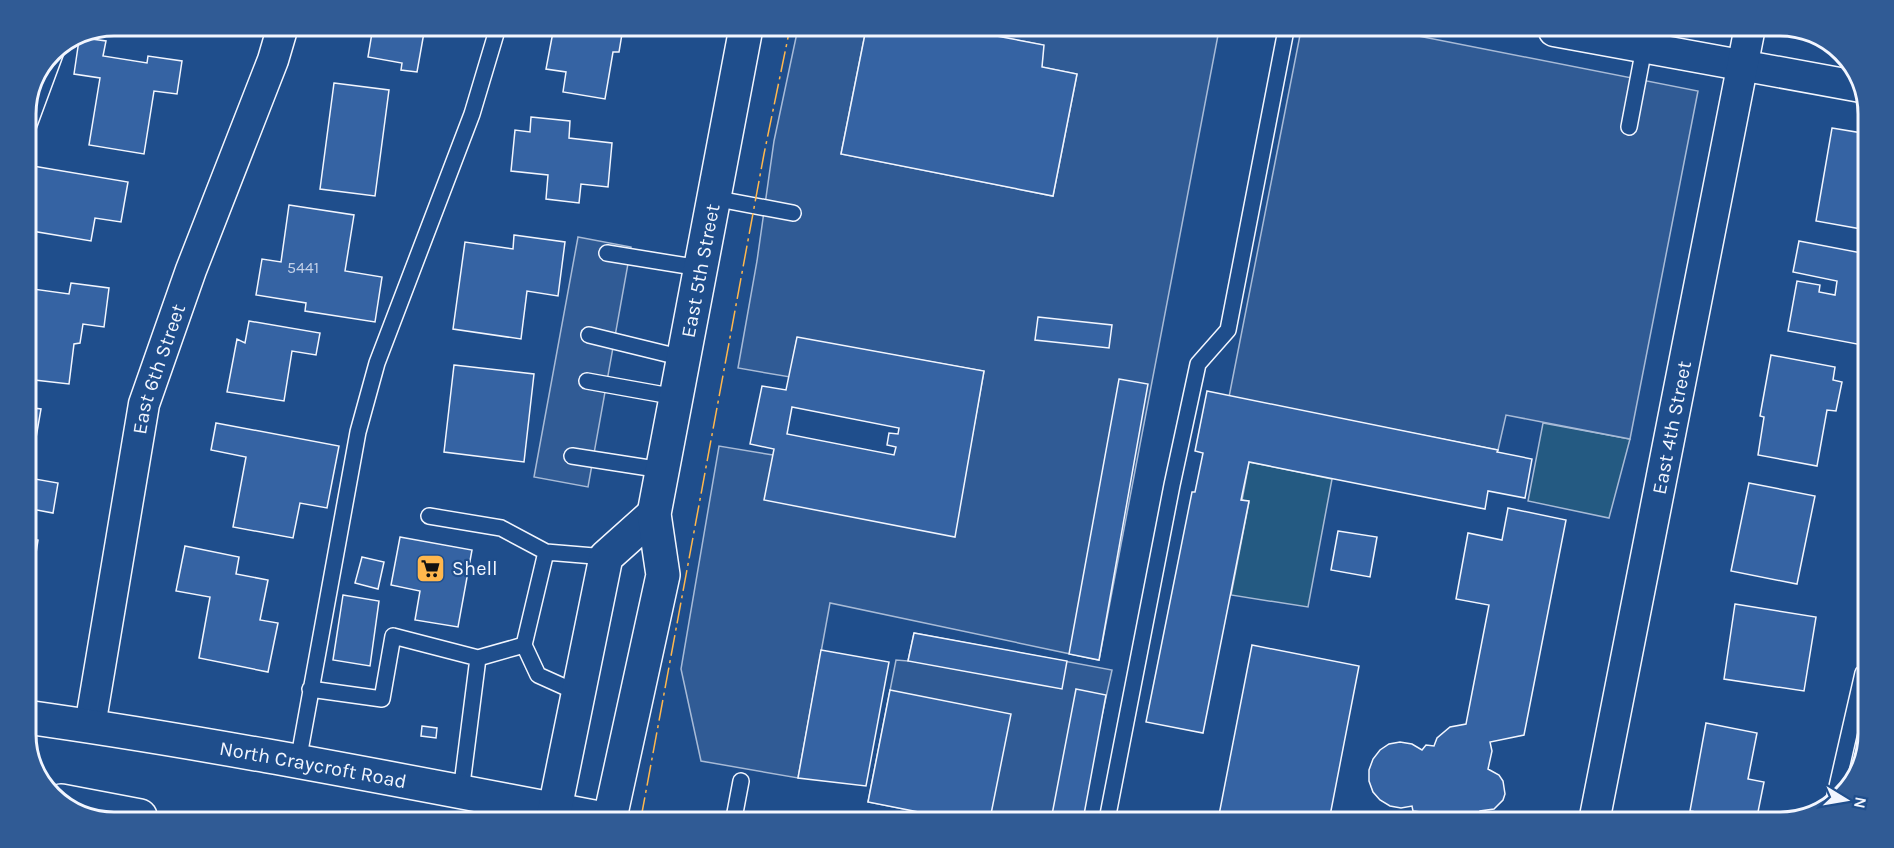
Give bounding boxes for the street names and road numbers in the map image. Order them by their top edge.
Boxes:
street label: East 5th Street [677,202,725,340]
street label: East 6th Street [128,300,190,436]
street label: East 4th Street [1648,358,1696,496]
street label: North Craycroft Road [218,737,408,793]

